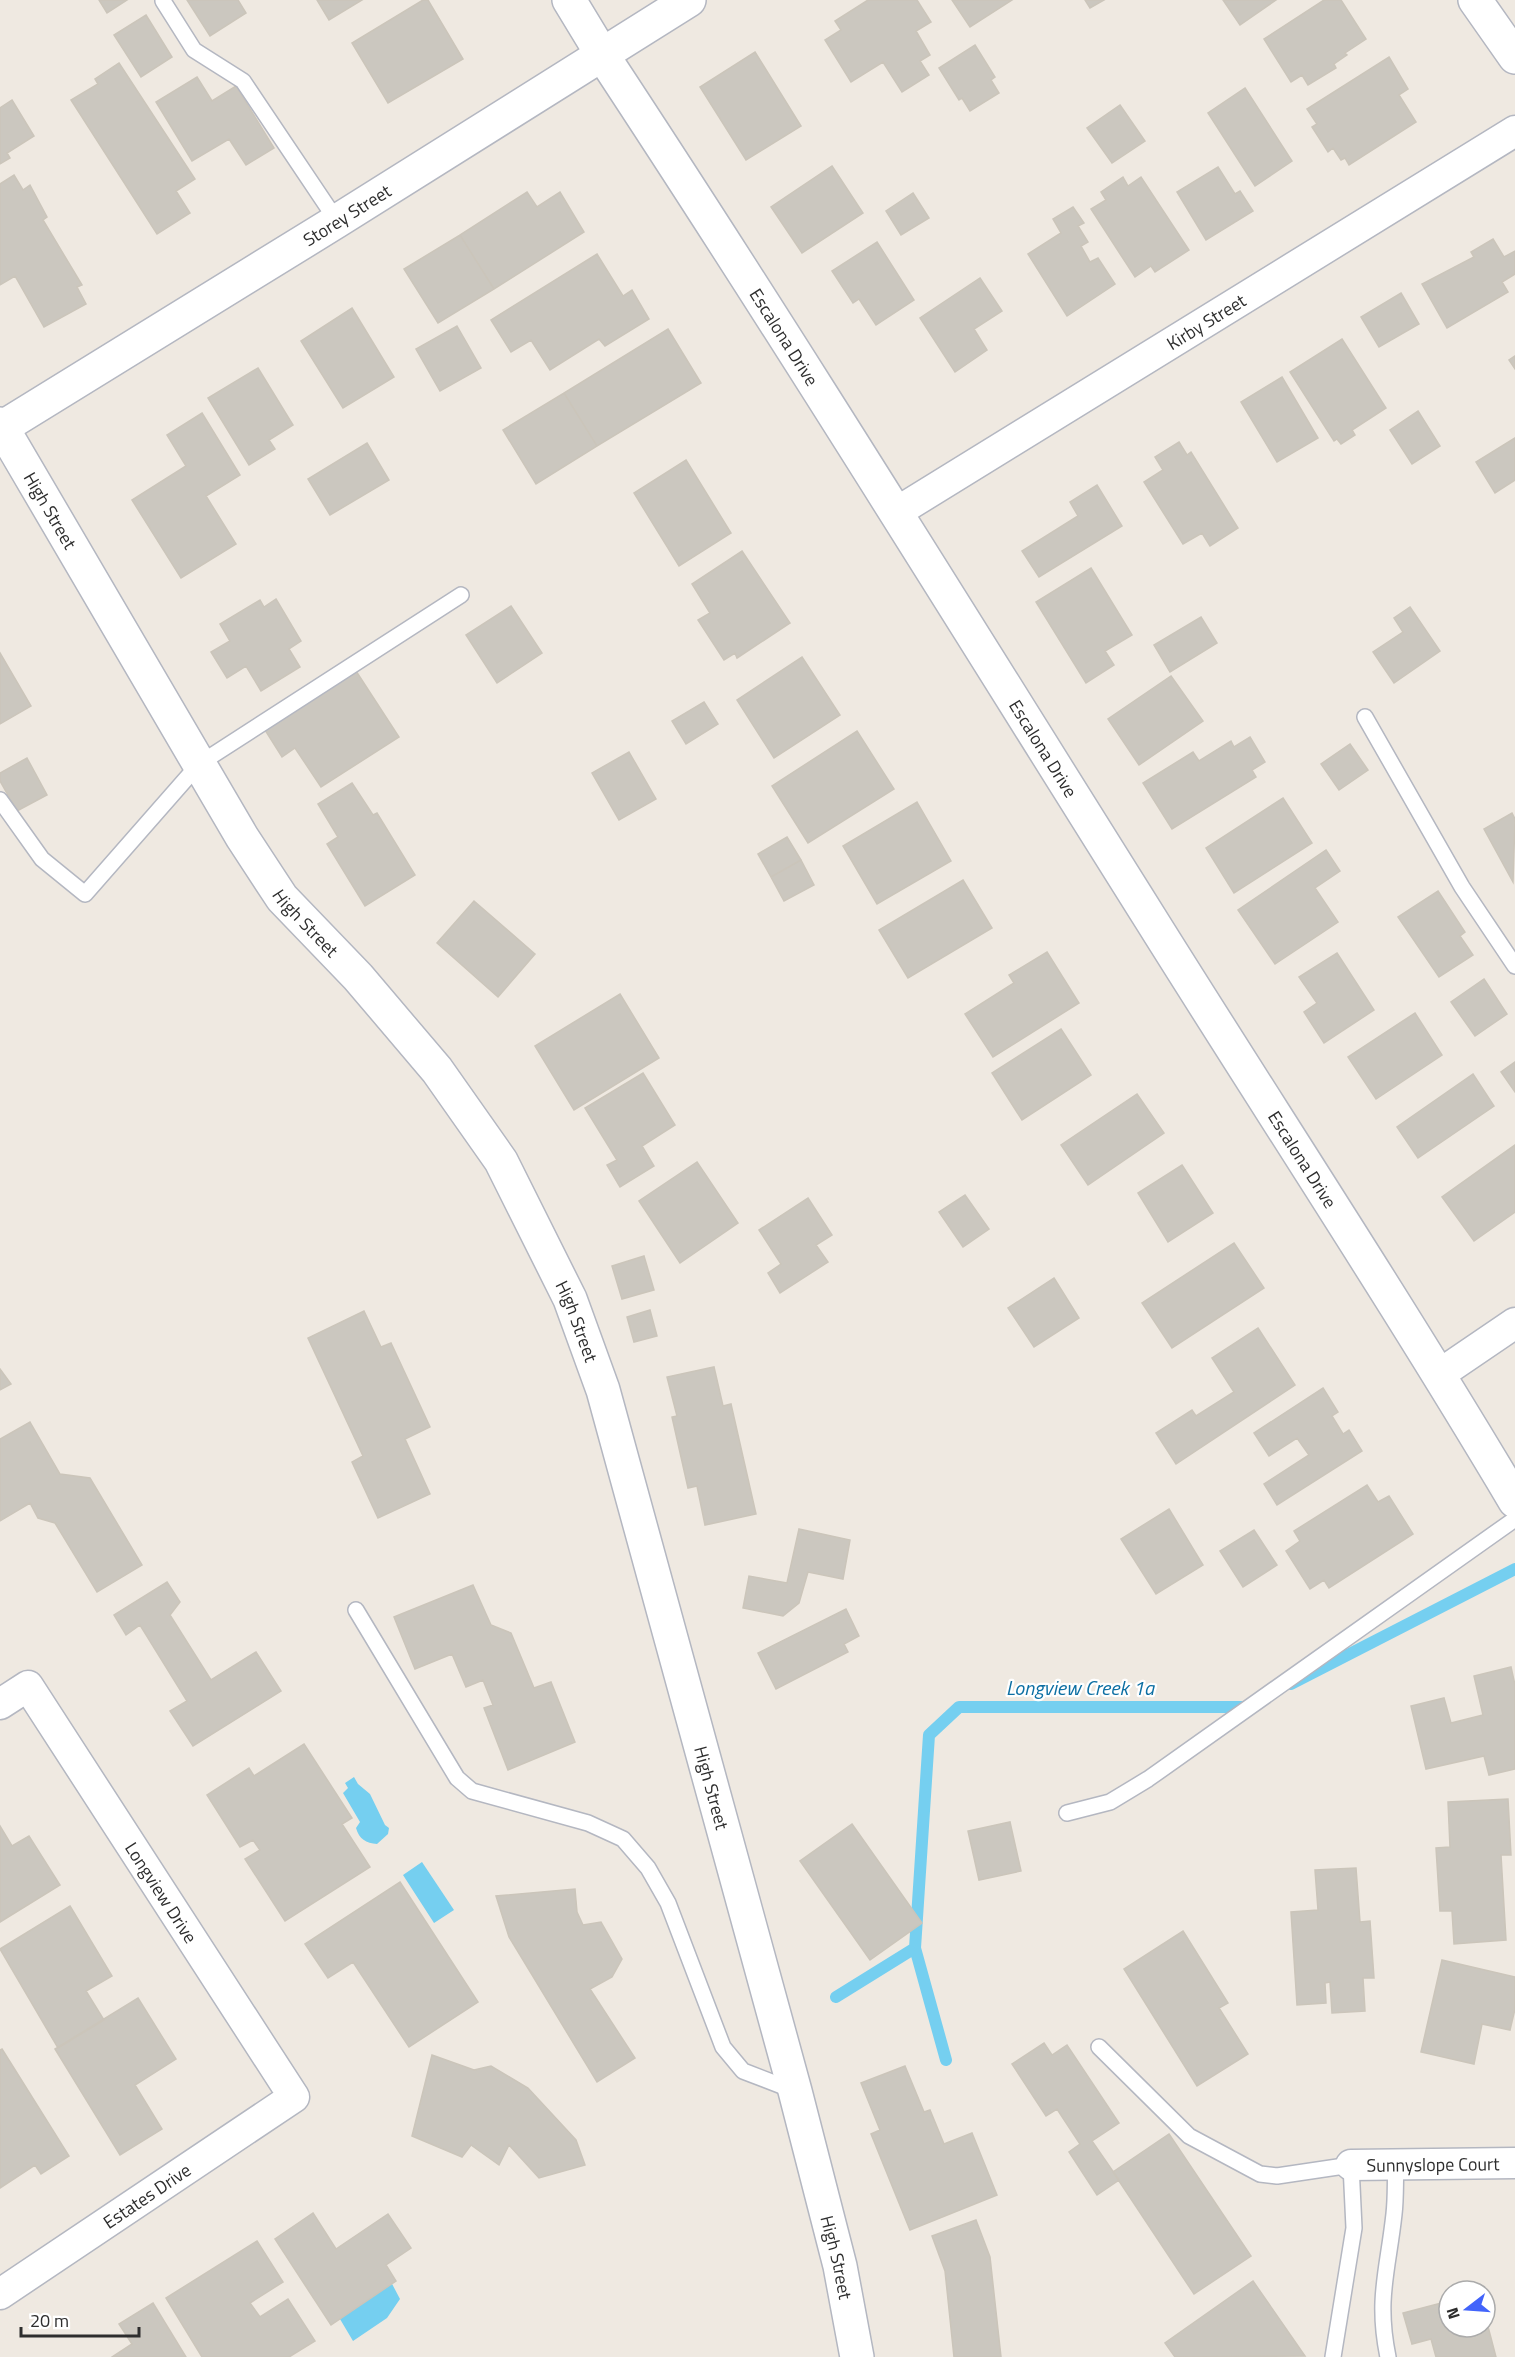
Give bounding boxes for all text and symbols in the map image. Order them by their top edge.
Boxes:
street label: Storey Street [297,177,397,253]
street label: Escalona Drive [743,283,826,391]
street label: Kirby Street [1161,286,1251,356]
street label: High Street [17,467,84,555]
street label: Escalona Drive [1003,694,1084,802]
street label: High Street [266,884,346,963]
street label: Escalona Drive [1262,1105,1344,1213]
street label: High Street [549,1275,605,1366]
water label: Longview Creek 1a [1006,1672,1155,1703]
street label: High Street [688,1743,736,1833]
street label: Longview Drive [119,1836,204,1948]
street label: Sunnyslope Court [1366,2150,1500,2178]
street label: Estates Drive [98,2157,196,2235]
street label: High Street [814,2212,860,2302]
north arrow [1437,2279,1497,2339]
scale bar [21,2300,140,2338]
text: N [1440,2305,1466,2322]
text: 20 m [30,2307,69,2334]

